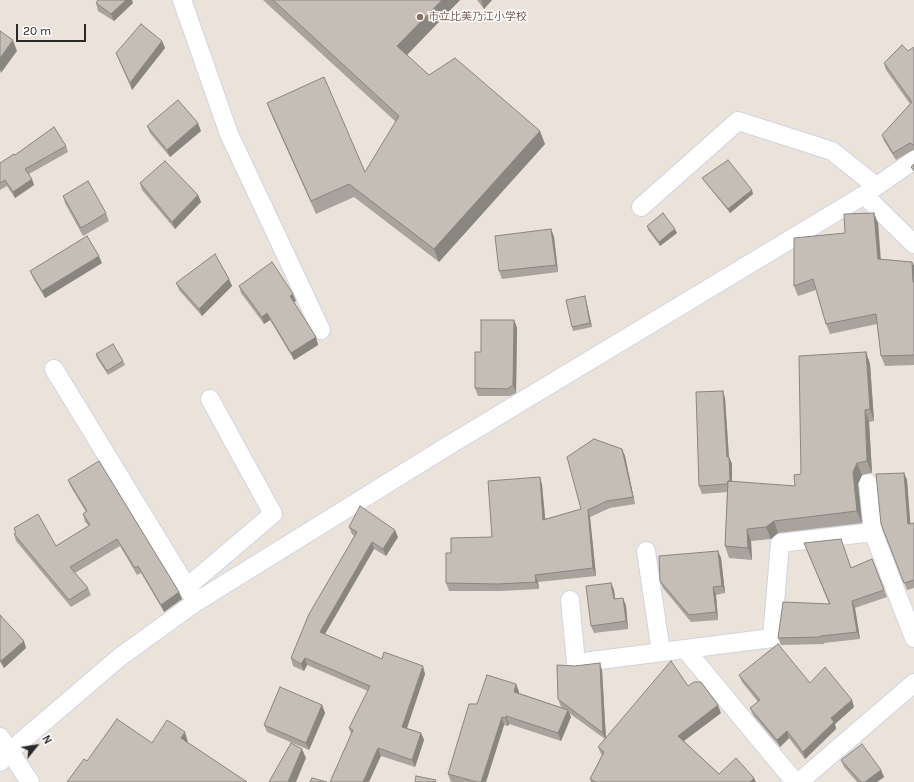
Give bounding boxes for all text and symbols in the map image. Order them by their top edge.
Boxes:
place label: 市立比美乃江小学校 [428,10,527,24]
marker: 市立比美乃江小学校 [415,12,425,22]
scale bar [18,16,88,42]
text: 20 m [23,24,51,38]
north arrow [16,726,56,766]
text: N [39,733,54,746]

